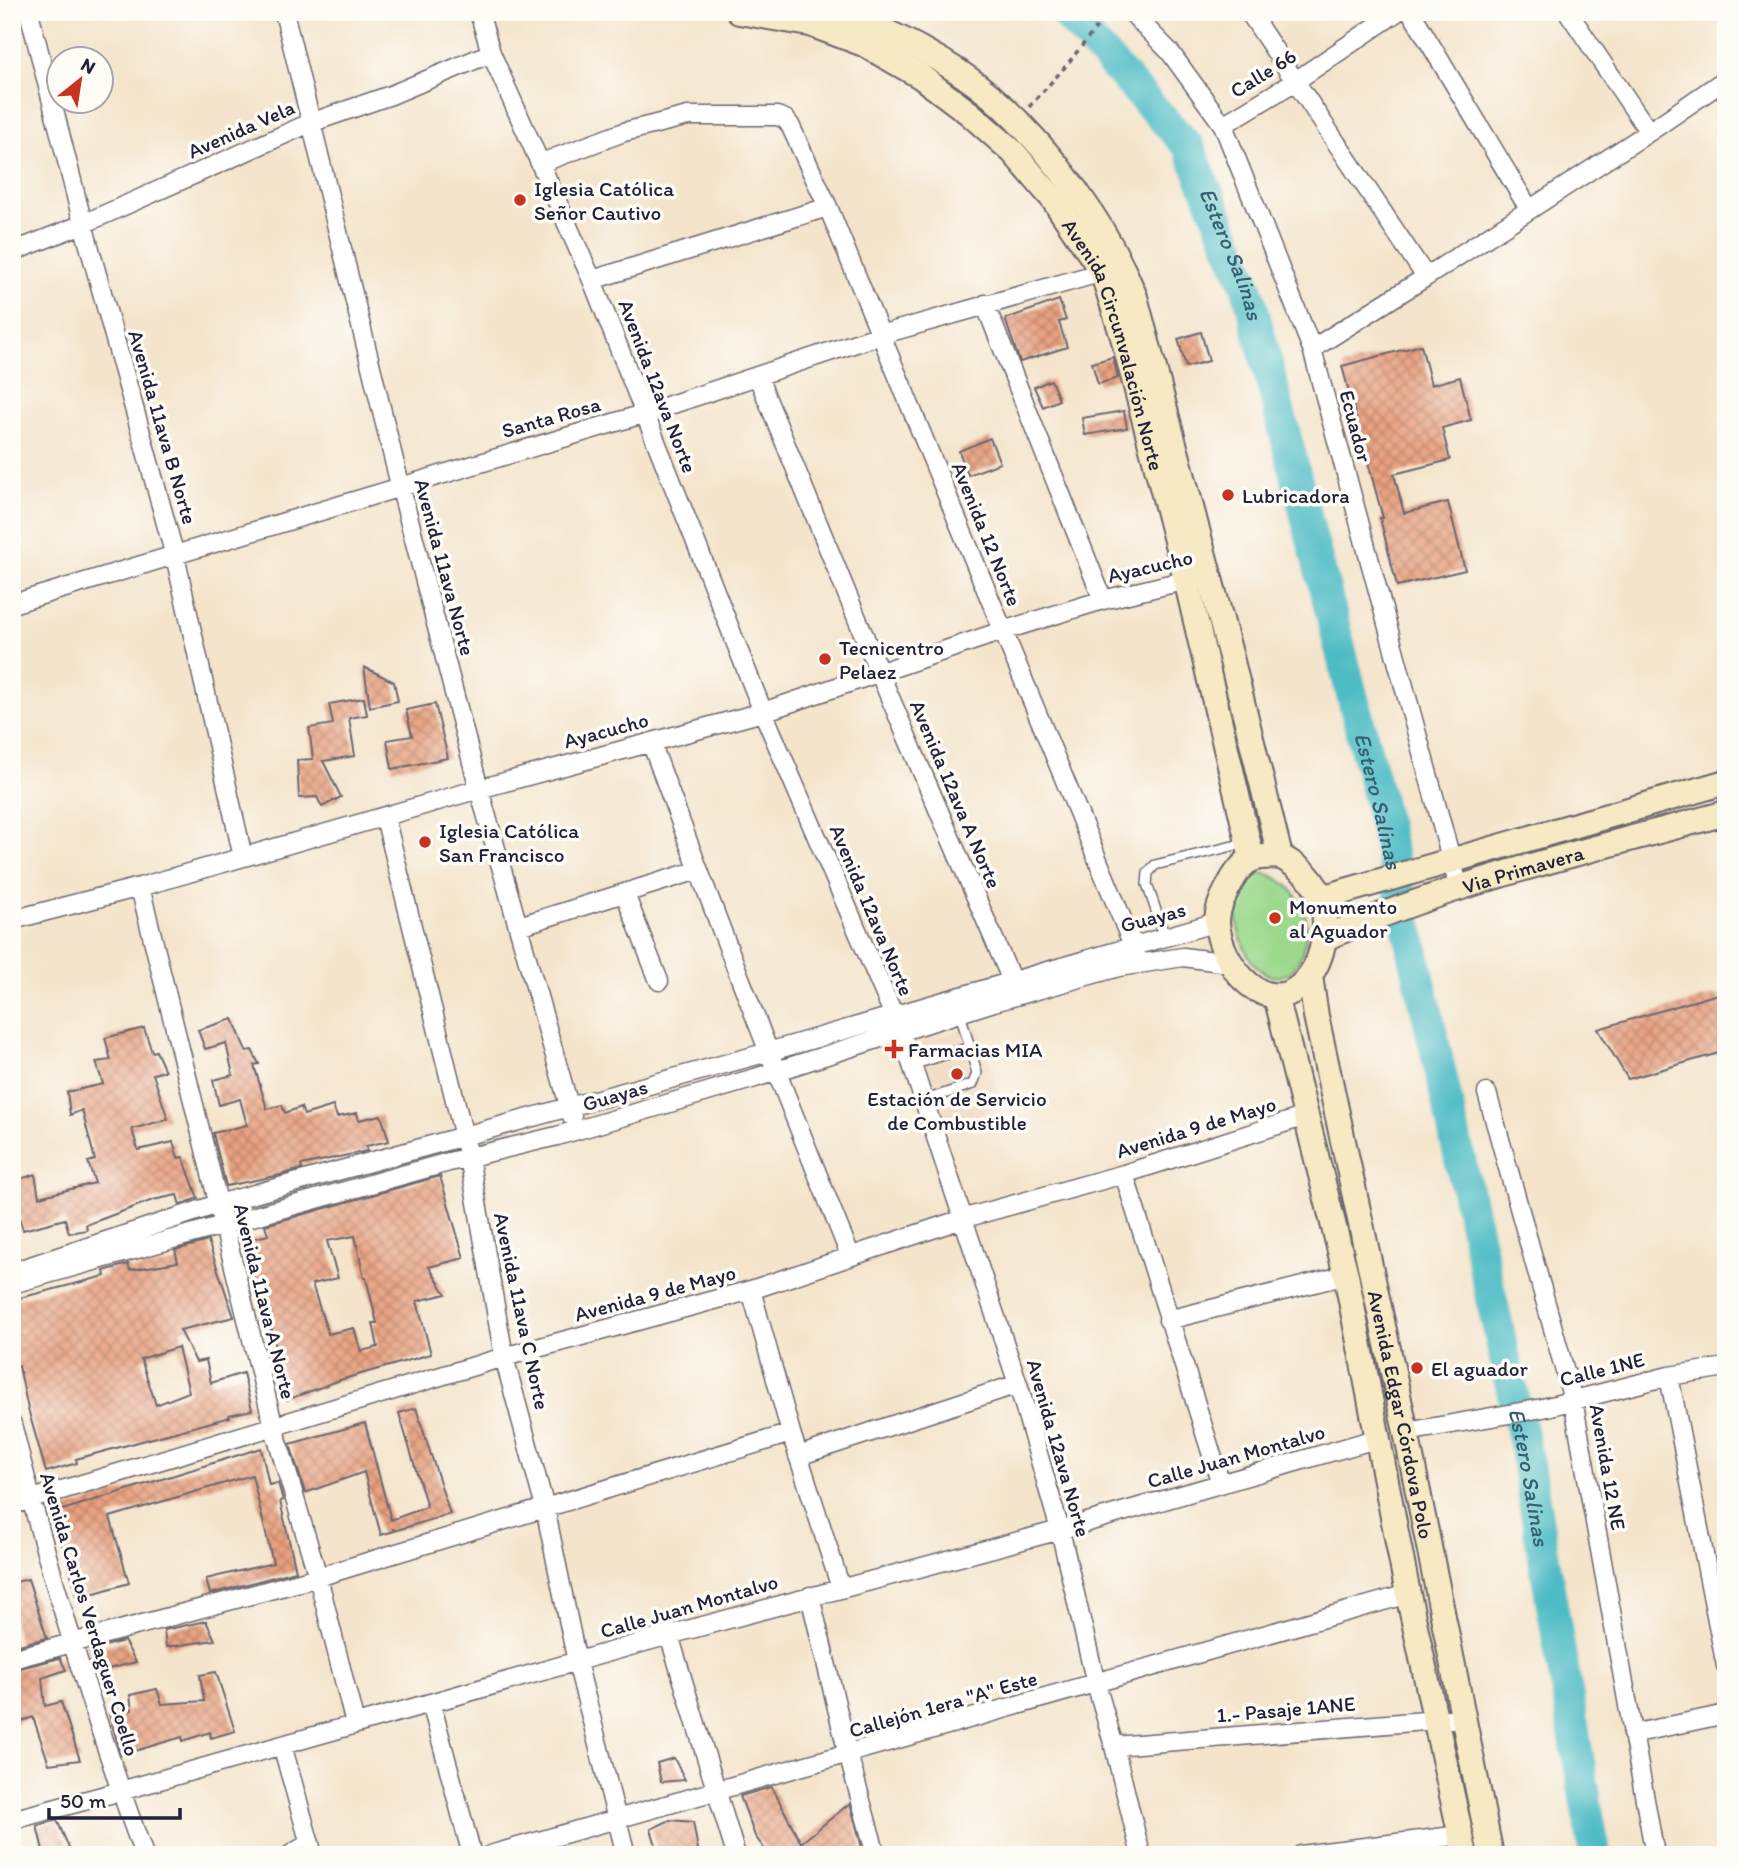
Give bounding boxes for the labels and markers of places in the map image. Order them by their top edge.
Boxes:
place label: Iglesia Católica Señor Cautivo [534,176,674,225]
marker: Iglesia Católica Señor Cautivo [512,192,528,208]
place label: Lubricadora [1242,483,1350,508]
marker: Lubricadora [1220,487,1236,503]
place label: Tecnicentro Pelaez [839,635,944,684]
marker: Tecnicentro Pelaez [817,651,833,667]
place label: Iglesia Católica San Francisco [439,818,579,867]
marker: Iglesia Católica San Francisco [417,834,433,850]
place label: Monumento al Aguador [1289,894,1397,943]
marker: Monumento al Aguador [1267,910,1283,926]
place label: Farmacias MIA [908,1037,1043,1062]
marker: Farmacias MIA [886,1041,902,1057]
marker: Estación de Servicio de Combustible [949,1066,965,1082]
place label: Estación de Servicio de Combustible [867,1086,1047,1135]
place label: El aguador [1431,1356,1528,1381]
marker: El aguador [1409,1360,1425,1376]

